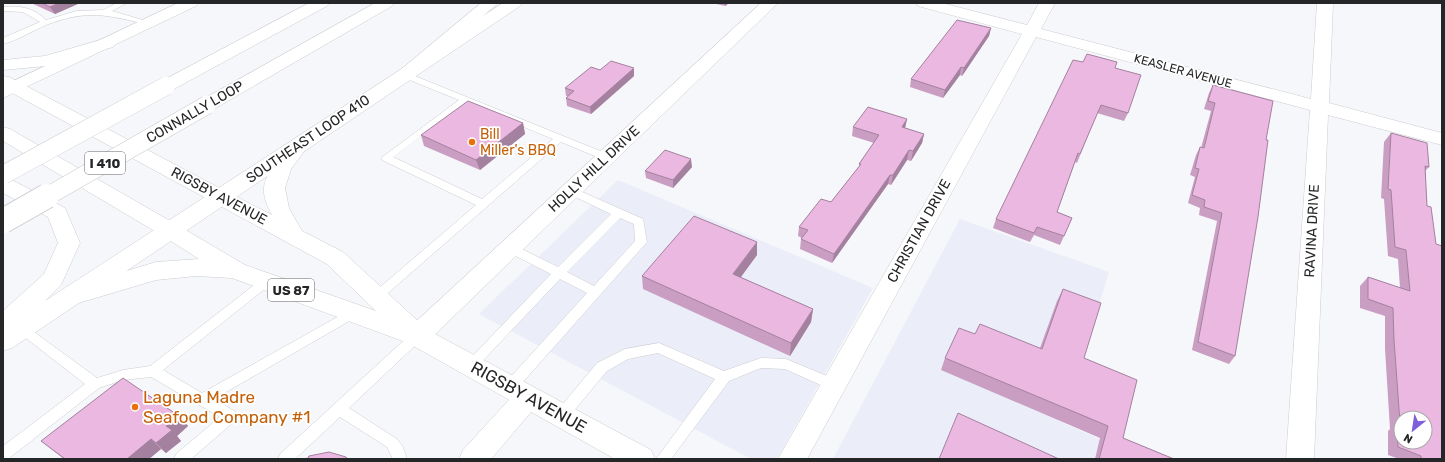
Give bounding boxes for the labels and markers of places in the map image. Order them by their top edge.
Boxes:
place label: Bill Miller's BBQ [480,126,556,159]
marker: Bill Miller's BBQ [467,137,477,147]
place label: Laguna Madre Seafood Company #1 [143,387,311,427]
marker: Laguna Madre Seafood Company #1 [130,402,140,412]

